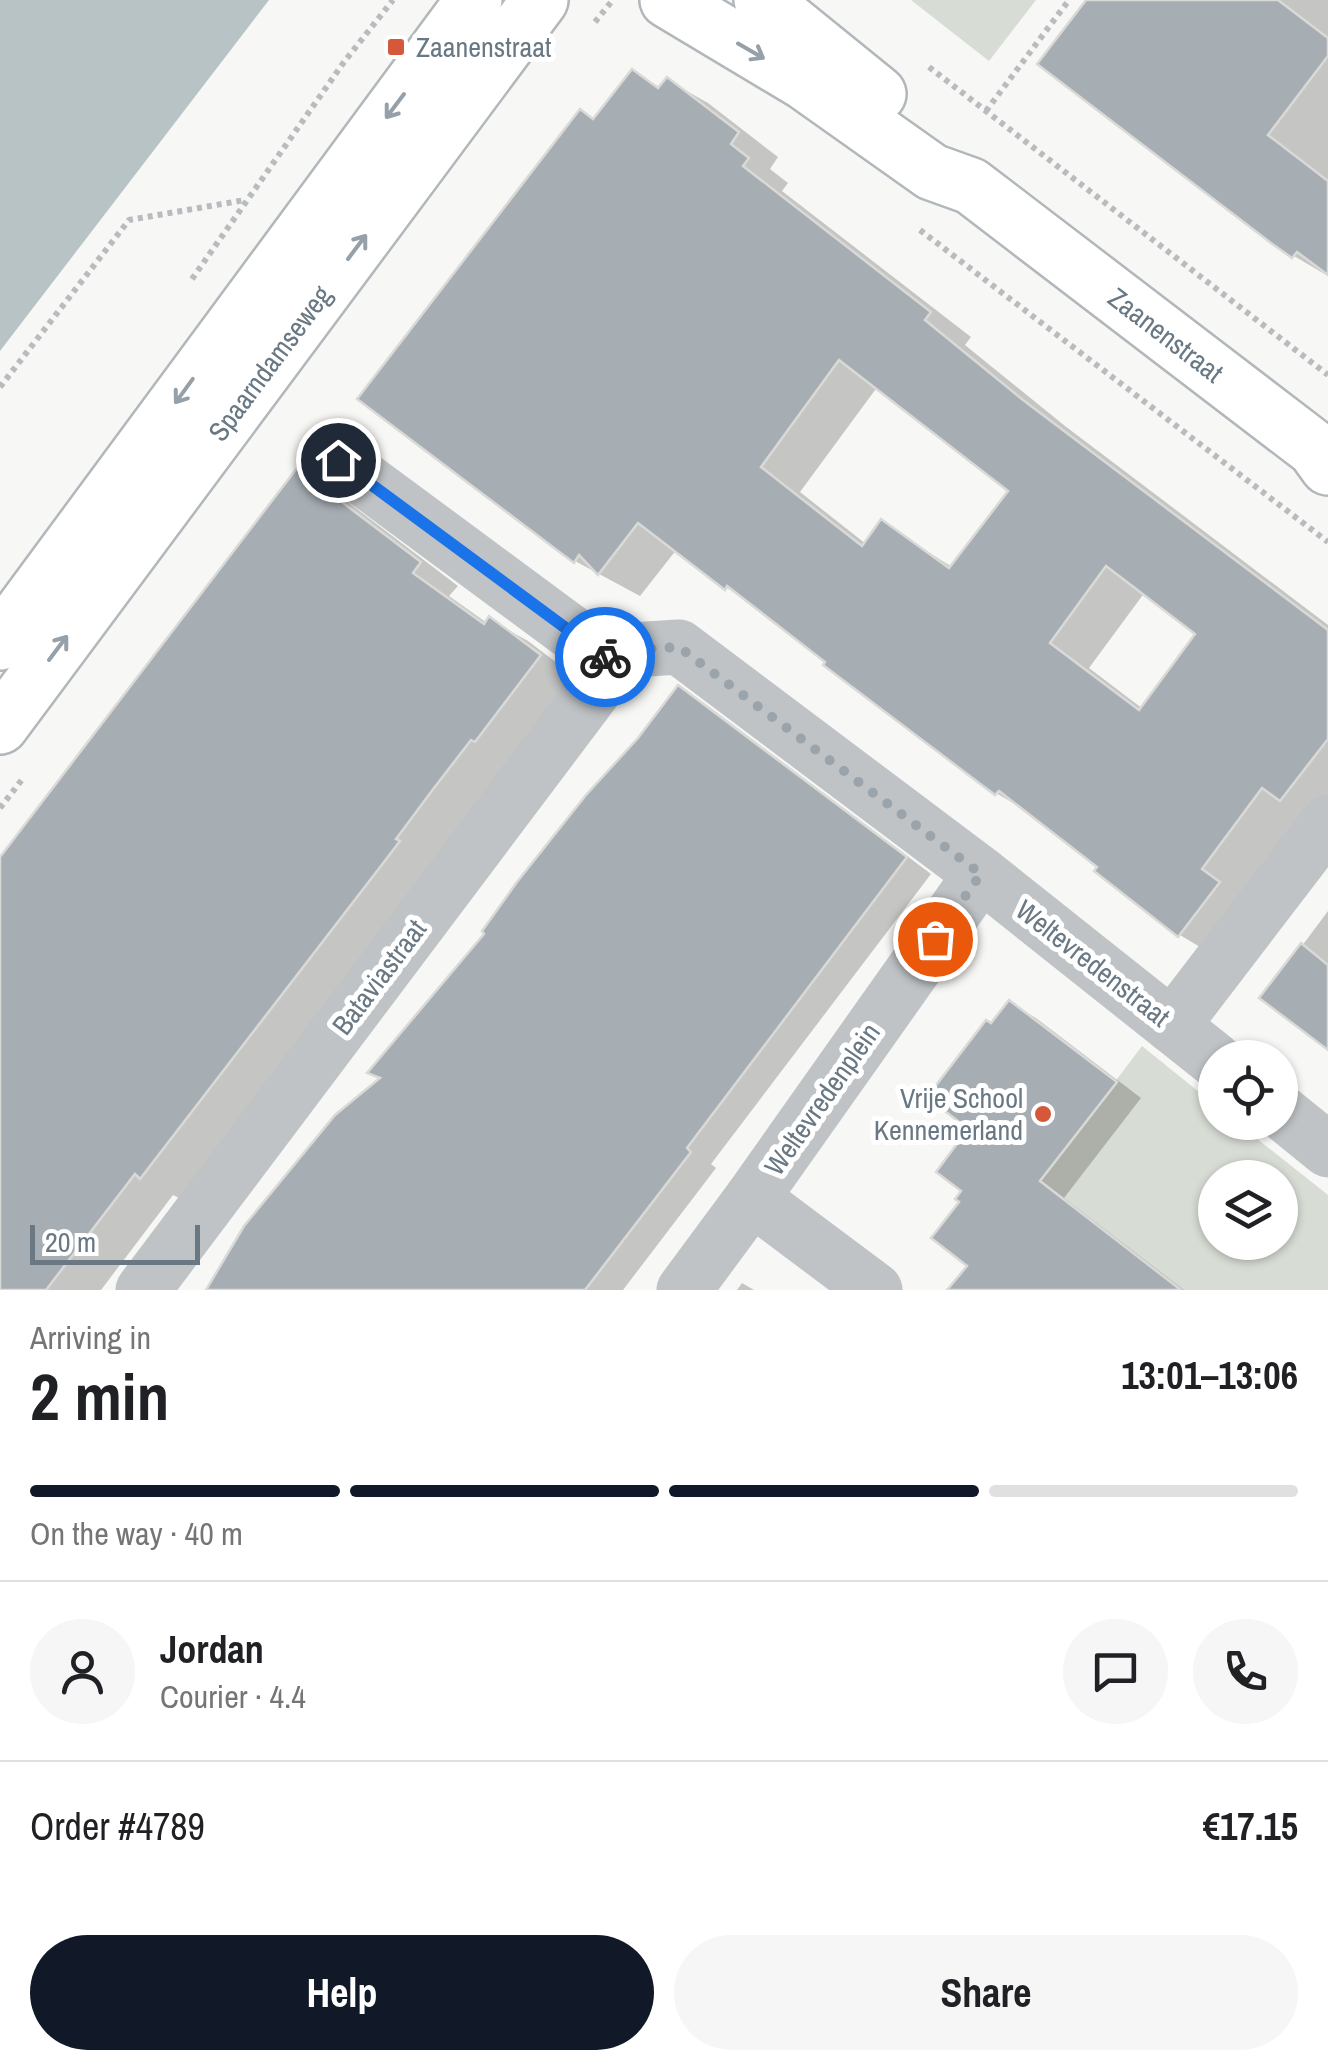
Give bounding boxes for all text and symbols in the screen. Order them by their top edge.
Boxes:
place label: Zaanenstraat [416,28,551,66]
marker: Zaanenstraat [385,36,407,58]
one-way arrow [736,41,765,61]
one-way arrow [385,92,406,119]
one-way arrow [346,234,367,261]
street label: Spaarndamseweg [199,278,340,449]
street label: Zaanenstraat [1100,279,1231,391]
one-way arrow [174,377,195,405]
pin [296,418,381,503]
icon: home [311,433,366,488]
courier [555,607,655,707]
icon: bike [578,630,633,685]
one-way arrow [48,635,69,662]
street label: Weltevredenstraat [1008,891,1178,1035]
pin [893,897,978,982]
street label: Bataviastraat [323,912,435,1042]
icon: bag [908,912,963,967]
street label: Weltevredenplein [755,1015,889,1183]
map controls [1198,1040,1298,1260]
button: locate [1198,1040,1298,1140]
place label: Vrije School Kennemerland [874,1079,1023,1149]
marker: Vrije School Kennemerland [1032,1103,1054,1125]
button: layers [1198,1160,1298,1260]
scale bar [30,1220,200,1264]
text: 20 m [45,1223,96,1261]
text: Arriving in [30,1316,151,1359]
text: 13:01–13:06 [1121,1350,1298,1401]
text: 2 min [30,1353,169,1440]
text: On the way · 40 m [30,1512,243,1555]
button: person [30,1619,135,1724]
button: chat [1063,1619,1168,1724]
button: phone [1193,1619,1298,1724]
text: Jordan [160,1624,264,1675]
text: Courier · 4.4 [160,1675,306,1718]
text: Order #4789 [30,1801,205,1852]
text: €17.15 [1203,1801,1298,1852]
button: Help [30,1935,654,2050]
button: Share [674,1935,1298,2050]

